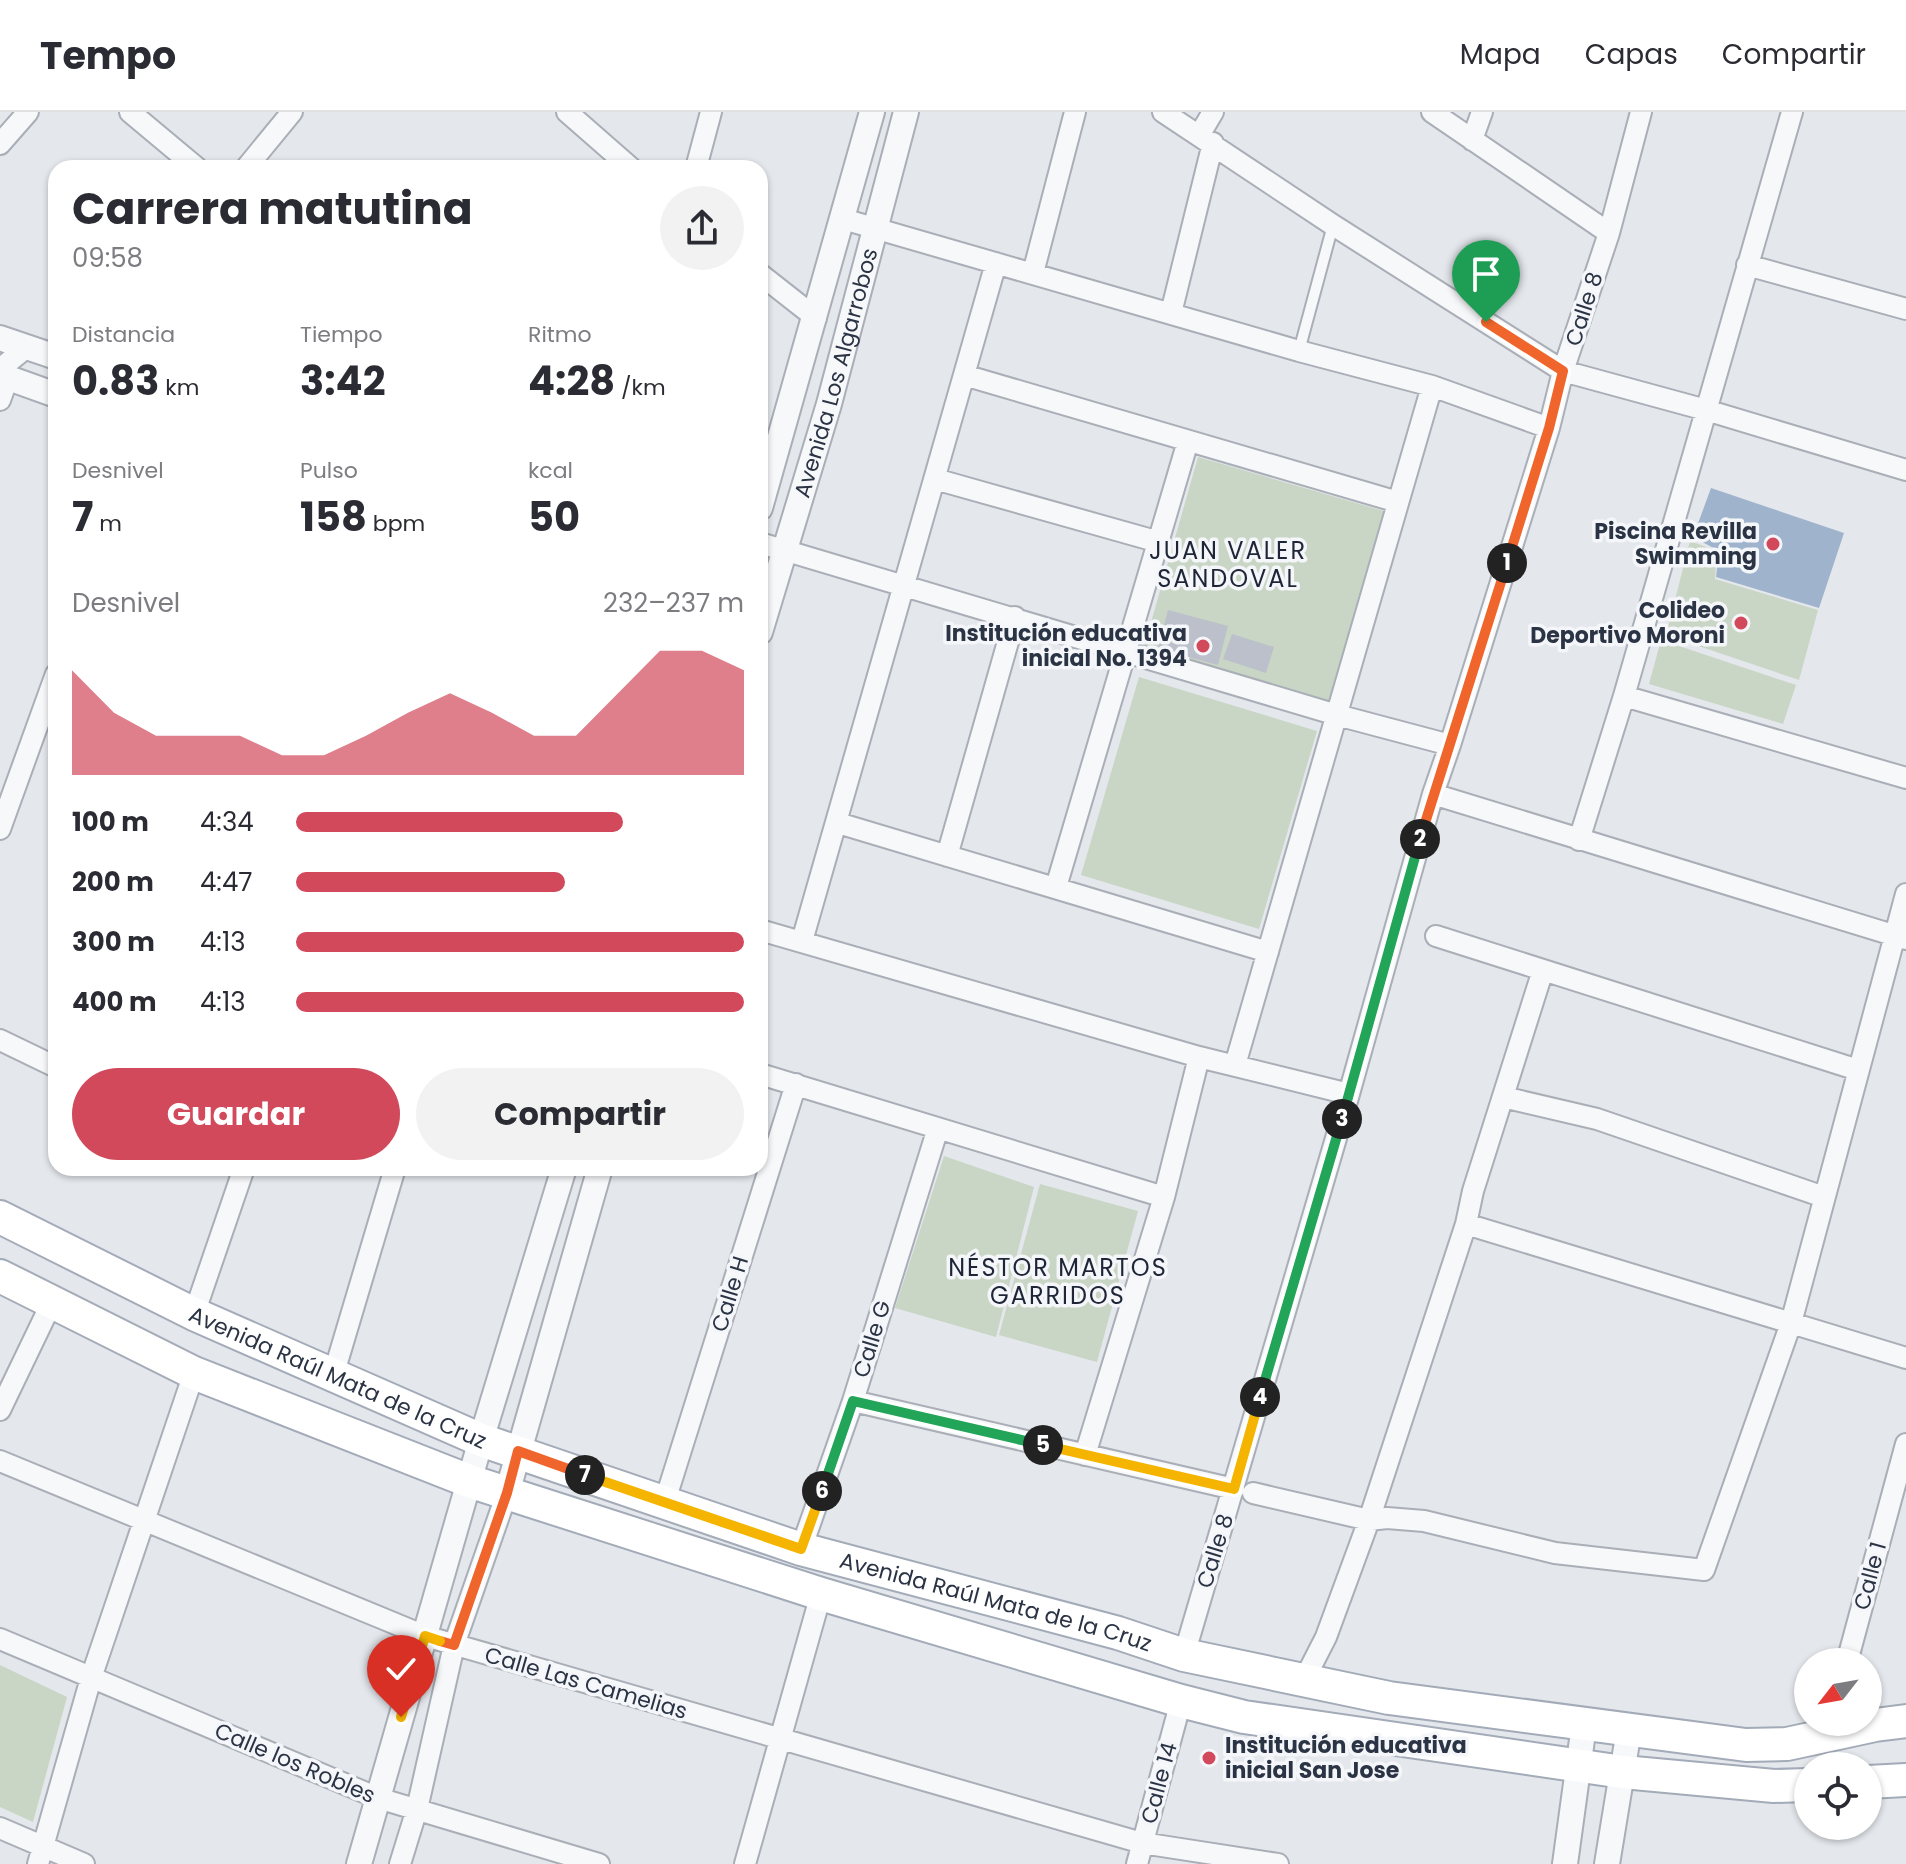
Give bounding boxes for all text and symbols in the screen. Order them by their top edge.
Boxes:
text: Tempo [40,29,176,82]
text: Mapa [1460,35,1541,74]
text: Capas [1585,35,1678,74]
text: Compartir [1722,35,1866,74]
text: Carrera matutina [72,178,473,239]
button: share [660,186,744,270]
text: 09:58 [72,240,143,276]
pin [1452,240,1520,322]
street label: Avenida Los Algarrobos [786,245,885,501]
icon: arrive [1464,252,1508,296]
street label: Calle 8 [1558,268,1610,350]
text: Distancia [72,319,175,350]
text: Tiempo [300,319,383,350]
text: Ritmo [528,319,592,350]
text: 0.83 [72,353,159,409]
text: 3:42 [300,353,385,409]
text: 4:28 [528,353,615,409]
text: km [159,372,199,403]
text: /km [615,372,666,403]
text: Desnivel [72,455,164,486]
text: Pulso [300,455,358,486]
text: kcal [528,455,573,486]
text: 7 [72,489,93,545]
text: 158 [300,489,367,545]
text: 50 [528,489,580,545]
text: m [93,508,122,539]
text: bpm [367,508,425,539]
place label: Piscina Revilla Swimming [1594,516,1757,572]
district label: JUAN VALER SANDOVAL [1149,534,1307,595]
marker: Piscina Revilla Swimming [1764,535,1782,553]
pin: 1 [1487,543,1527,583]
text: 1 [1503,547,1511,578]
text: Desnivel [72,585,180,621]
text: 232–237 m [603,585,744,621]
place label: Colideo Deportivo Moroni [1530,595,1725,651]
marker: Colideo Deportivo Moroni [1732,614,1750,632]
place label: Institución educativa inicial No. 1394 [945,618,1187,674]
marker: Institución educativa inicial No. 1394 [1194,637,1212,655]
text: 100 m [72,804,149,840]
text: 4:34 [200,804,254,840]
pin: 2 [1400,819,1440,859]
text: 2 [1414,823,1426,854]
text: 200 m [72,864,154,900]
text: 4:47 [200,864,252,900]
text: 300 m [72,924,155,960]
text: 4:13 [200,924,246,960]
text: 400 m [72,984,157,1020]
text: 4:13 [200,984,246,1020]
button: Guardar [72,1068,400,1160]
button: Compartir [416,1068,744,1160]
pin: 3 [1322,1099,1362,1139]
text: 3 [1335,1103,1349,1134]
district label: NÉSTOR MARTOS GARRIDOS [948,1251,1168,1312]
street label: Calle H [704,1252,756,1336]
street label: Calle G [846,1297,898,1381]
street label: Avenida Raúl Mata de la Cruz [184,1298,492,1456]
pin: 4 [1240,1377,1280,1417]
text: 4 [1253,1381,1267,1412]
pin: 5 [1023,1425,1063,1465]
text: 5 [1036,1429,1050,1460]
pin: 7 [565,1455,605,1495]
text: 7 [579,1459,591,1490]
pin: 6 [802,1471,842,1511]
text: 6 [815,1475,829,1506]
street label: Calle 8 [1189,1510,1241,1592]
street label: Calle 1 [1846,1539,1894,1613]
street label: Avenida Raúl Mata de la Cruz [836,1544,1156,1659]
pin [367,1635,435,1717]
street label: Calle Las Camelias [481,1639,691,1727]
icon: check [379,1647,423,1691]
north arrow [1794,1648,1882,1736]
map controls [1794,1648,1882,1840]
street label: Calle los Robles [210,1715,380,1811]
place label: Institución educativa inicial San Jose [1225,1730,1467,1786]
street label: Calle 14 [1133,1739,1185,1827]
marker: Institución educativa inicial San Jose [1200,1749,1218,1767]
button: locate [1794,1752,1882,1840]

